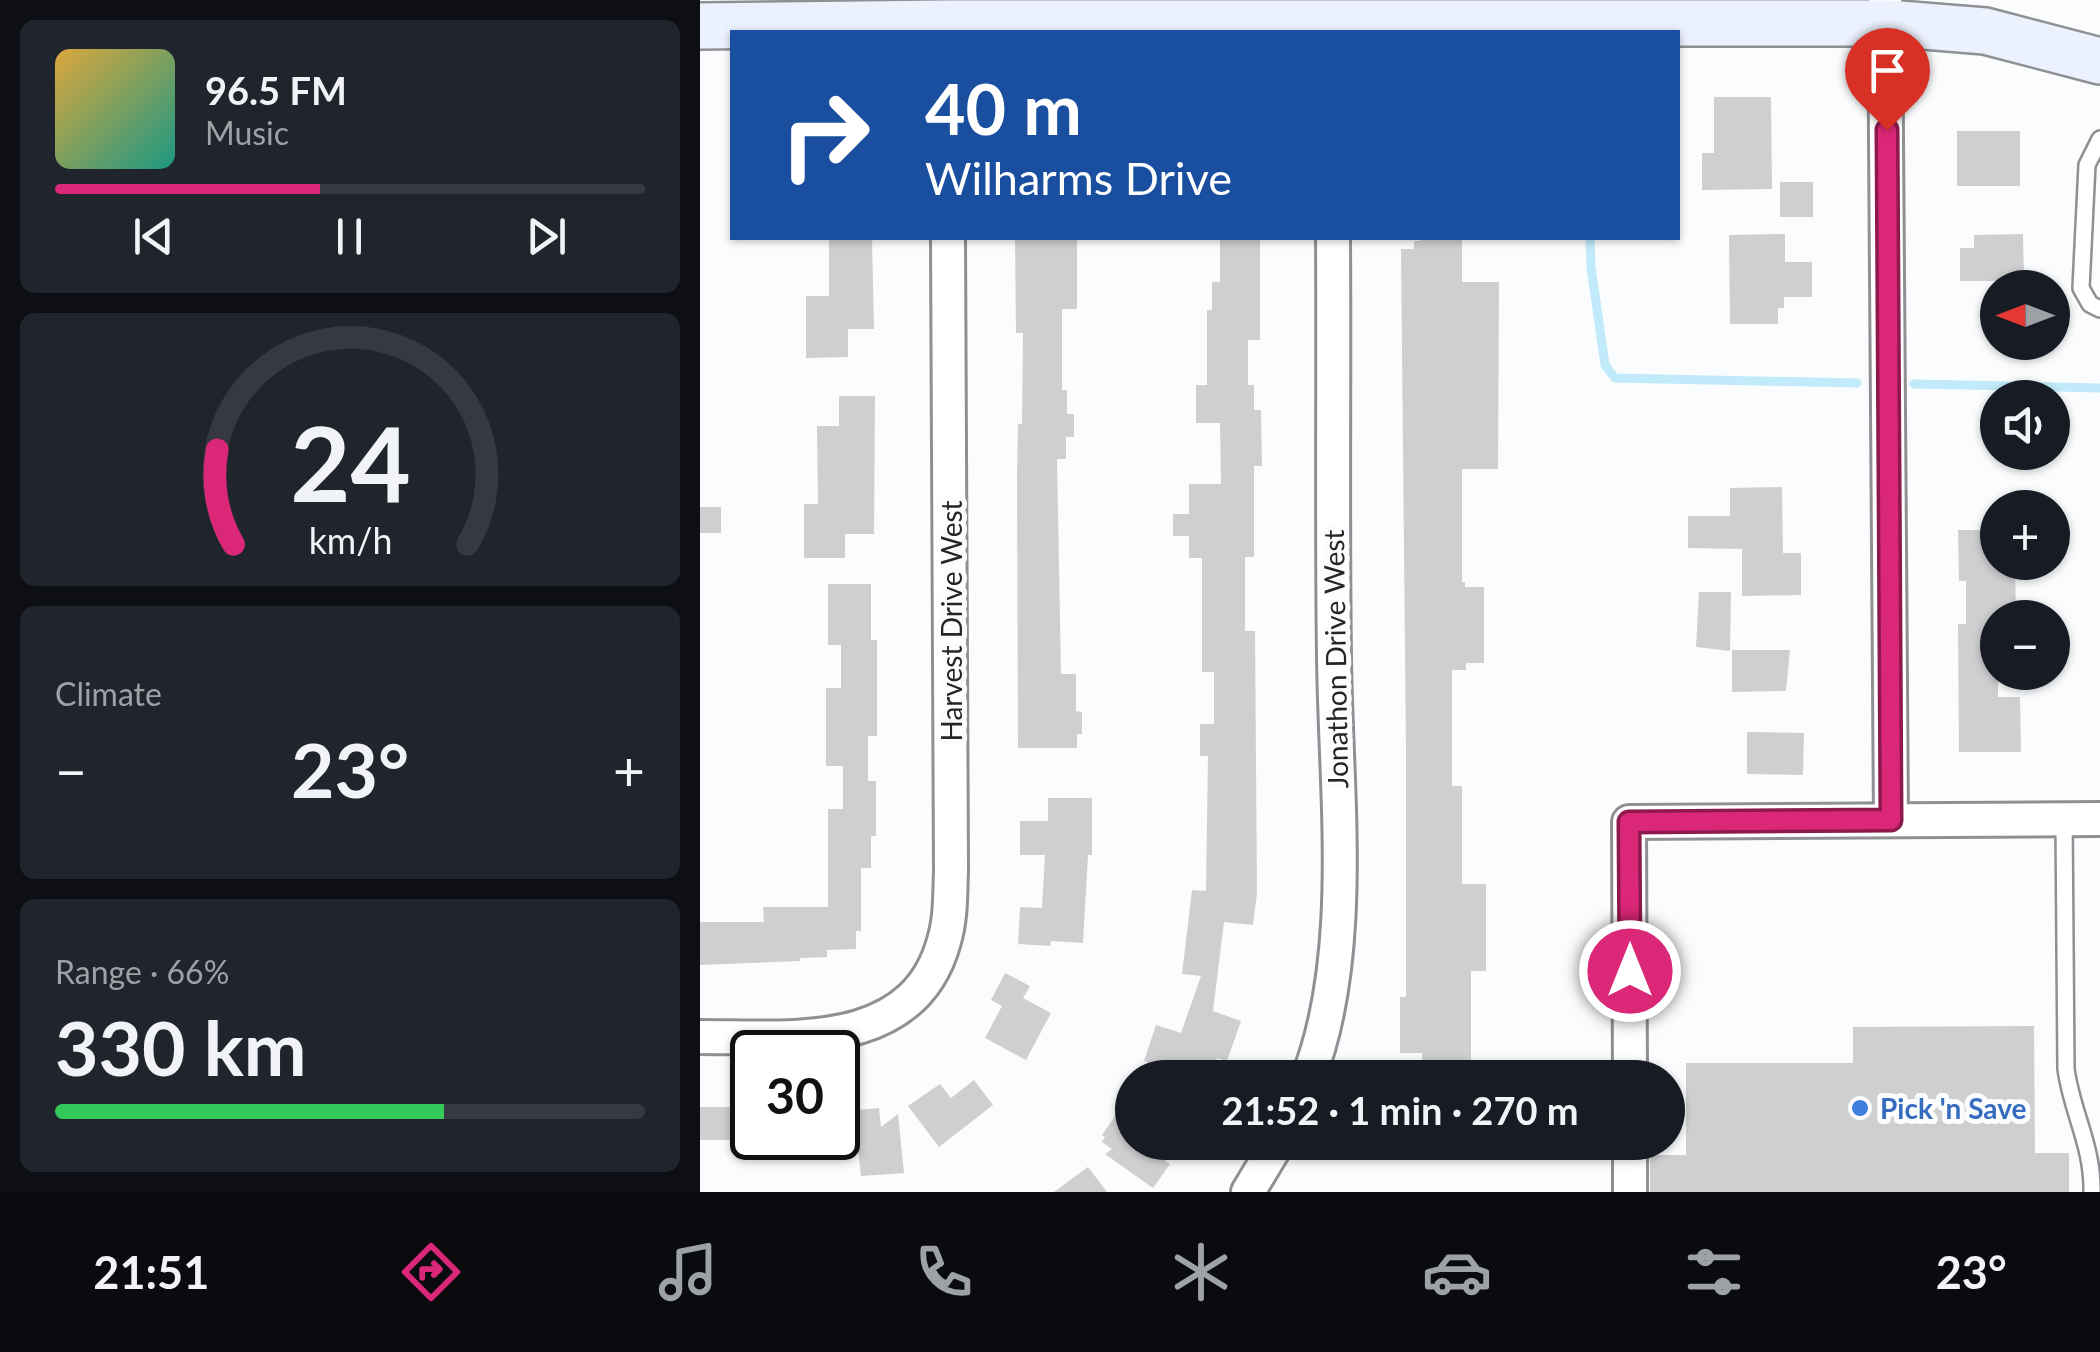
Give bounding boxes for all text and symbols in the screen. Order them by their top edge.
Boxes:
pin [1845,28,1930,131]
icon: arrive [1860,43,1915,98]
text: 40 m [925,66,1082,150]
text: 96.5 FM [205,67,347,113]
icon: right [760,70,890,200]
text: Music [205,113,289,152]
text: Wilharms Drive [925,151,1232,205]
icon: previous [126,209,181,264]
icon: pause [322,209,377,264]
icon: next [519,209,574,264]
north arrow [1980,270,2070,360]
map controls [1980,270,2070,690]
button: sound [1980,380,2070,470]
text: 24 [290,399,410,524]
button: + [1980,490,2070,580]
street label: Harvest Drive West [934,500,968,742]
text: km/h [308,519,392,562]
street label: Jonathon Drive West [1316,529,1354,789]
button: − [1980,600,2070,690]
text: Climate [55,674,162,713]
text: 23° [291,724,409,814]
text: − [55,737,87,803]
text: + [613,737,645,803]
position arrow [1578,919,1682,1023]
text: Range · 66% [55,952,229,991]
text: 330 km [55,1002,307,1092]
speed limit sign: 30 [730,1030,860,1160]
text: 21:52 · 1 min · 270 m [1221,1087,1579,1133]
place label: Pick 'n Save [1880,1091,2027,1125]
marker: Pick 'n Save [1849,1097,1871,1119]
icon: directions [396,1237,466,1307]
icon: music [653,1237,723,1307]
icon: phone [909,1237,979,1307]
icon: climate [1166,1237,1236,1307]
icon: car [1422,1237,1492,1307]
icon: filters [1679,1237,1749,1307]
text: 21:51 [93,1245,209,1299]
text: 23° [1936,1245,2007,1299]

